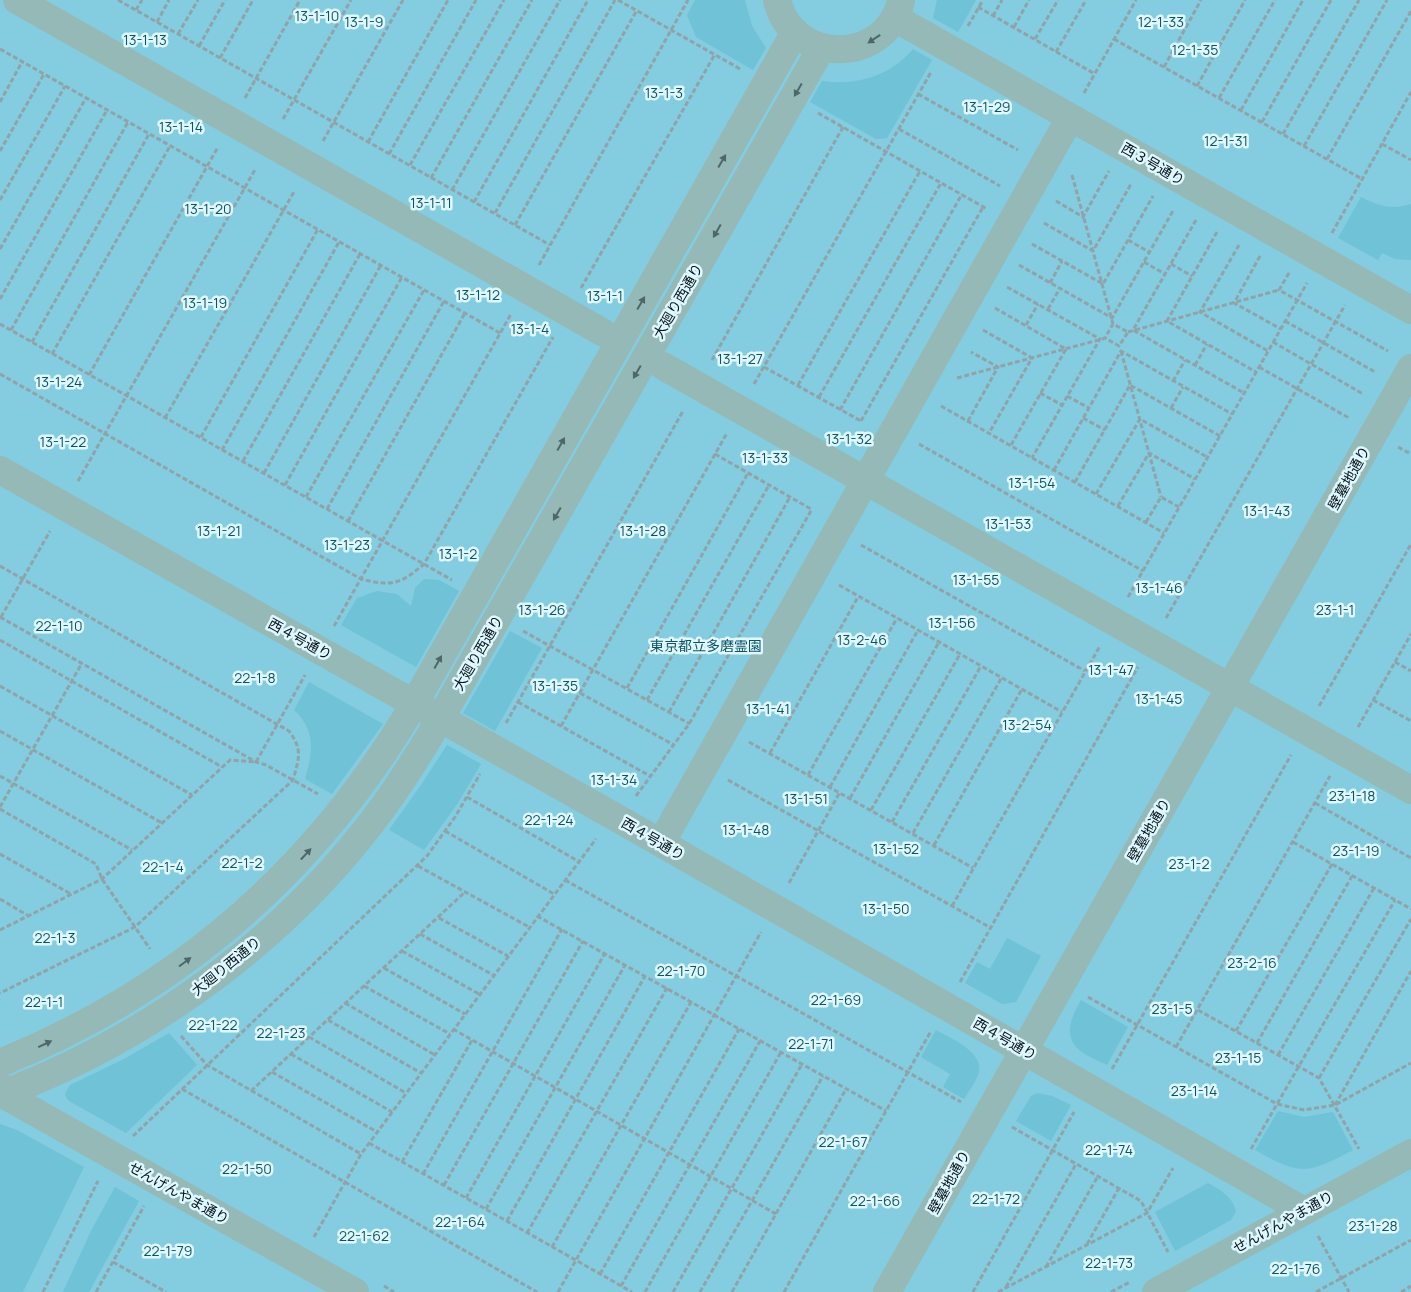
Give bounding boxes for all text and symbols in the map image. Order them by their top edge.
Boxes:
park label: 13-1-10 [295,6,339,25]
park label: 13-1-9 [344,12,384,31]
park label: 12-1-33 [1138,12,1184,31]
park label: 13-1-13 [123,30,167,49]
one-way arrow [867,34,881,43]
park label: 12-1-35 [1172,40,1218,59]
park label: 13-1-3 [645,83,683,102]
one-way arrow [793,83,802,96]
park label: 13-1-29 [963,97,1011,116]
park label: 13-1-14 [159,117,203,136]
park label: 12-1-31 [1204,131,1248,150]
street label: 西３号通り [1118,138,1188,189]
one-way arrow [717,155,726,168]
park label: 13-1-11 [410,193,452,212]
park label: 13-1-20 [185,199,231,218]
one-way arrow [713,224,722,237]
street label: 大廻り西通り [648,260,707,342]
park label: 13-1-12 [456,285,500,304]
park label: 13-1-1 [587,286,623,305]
park label: 13-1-19 [183,293,227,312]
one-way arrow [637,296,646,309]
park label: 13-1-4 [511,319,549,338]
park label: 13-1-27 [717,349,763,368]
one-way arrow [633,365,641,380]
park label: 13-1-24 [36,372,82,391]
park label: 13-1-32 [826,429,872,448]
park label: 13-1-22 [40,432,86,451]
one-way arrow [557,436,565,451]
street label: 壁墓地通り [1323,443,1374,513]
park label: 13-1-33 [742,448,788,467]
park label: 13-1-54 [1009,473,1055,492]
park label: 13-1-43 [1244,501,1290,520]
one-way arrow [553,506,561,521]
park label: 13-1-53 [985,514,1031,533]
park label: 13-1-21 [197,521,241,540]
park label: 13-1-28 [620,521,666,540]
park label: 13-1-23 [324,535,370,554]
park label: 13-1-2 [439,544,477,563]
park label: 13-1-55 [953,570,999,589]
park label: 13-1-46 [1135,578,1183,597]
park label: 13-1-26 [518,600,566,619]
park label: 23-1-1 [1316,600,1354,619]
street label: 大廻り西通り [448,612,507,694]
street label: 西４号通り [265,613,335,664]
park label: 13-1-56 [928,613,976,632]
park label: 22-1-10 [35,616,83,635]
park label: 13-2-46 [837,630,887,649]
park label: 東京都立多磨霊園 [650,636,762,655]
one-way arrow [434,654,442,669]
park label: 13-1-47 [1088,660,1134,679]
park label: 22-1-8 [234,668,276,687]
park label: 13-1-35 [532,676,578,695]
park label: 13-1-45 [1136,689,1182,708]
park label: 13-1-41 [746,699,790,718]
park label: 13-2-54 [1002,715,1052,734]
park label: 13-1-34 [591,770,637,789]
park label: 23-1-18 [1329,786,1375,805]
park label: 13-1-51 [784,789,828,808]
street label: 壁墓地通り [1123,795,1174,865]
park label: 22-1-24 [524,810,574,829]
street label: 西４号通り [618,813,688,864]
park label: 13-1-48 [723,820,769,839]
park label: 13-1-52 [873,839,919,858]
park label: 23-1-19 [1332,841,1380,860]
one-way arrow [300,848,312,860]
park label: 22-1-2 [221,853,263,872]
park label: 23-1-2 [1169,854,1209,873]
park label: 22-1-4 [142,857,184,876]
park label: 13-1-50 [862,899,910,918]
park label: 22-1-3 [35,928,75,947]
street label: 大廻り西通り [187,932,264,999]
park label: 23-2-16 [1227,953,1277,972]
one-way arrow [178,956,191,967]
park label: 22-1-70 [657,961,705,980]
park label: 22-1-69 [811,990,861,1009]
park label: 22-1-1 [25,992,63,1011]
park label: 23-1-5 [1151,999,1193,1018]
street label: 西４号通り [970,1013,1040,1064]
park label: 22-1-22 [188,1015,238,1034]
park label: 22-1-23 [257,1023,305,1042]
park label: 22-1-71 [788,1034,834,1053]
one-way arrow [38,1040,52,1048]
park label: 23-1-15 [1215,1048,1261,1067]
park label: 23-1-14 [1171,1081,1217,1100]
park label: 22-1-67 [819,1132,867,1151]
park label: 22-1-74 [1085,1140,1133,1159]
street label: 壁墓地通り [923,1147,974,1217]
street label: せんげんやま通り [126,1157,233,1228]
park label: 22-1-50 [222,1159,272,1178]
street label: せんげんやま通り [1229,1186,1336,1257]
park label: 22-1-72 [972,1189,1020,1208]
park label: 22-1-66 [850,1191,900,1210]
park label: 22-1-64 [435,1212,485,1231]
park label: 23-1-28 [1348,1216,1398,1235]
park label: 22-1-62 [339,1226,389,1245]
park label: 22-1-79 [144,1241,192,1260]
park label: 22-1-73 [1085,1253,1133,1272]
park label: 22-1-76 [1272,1259,1320,1278]

